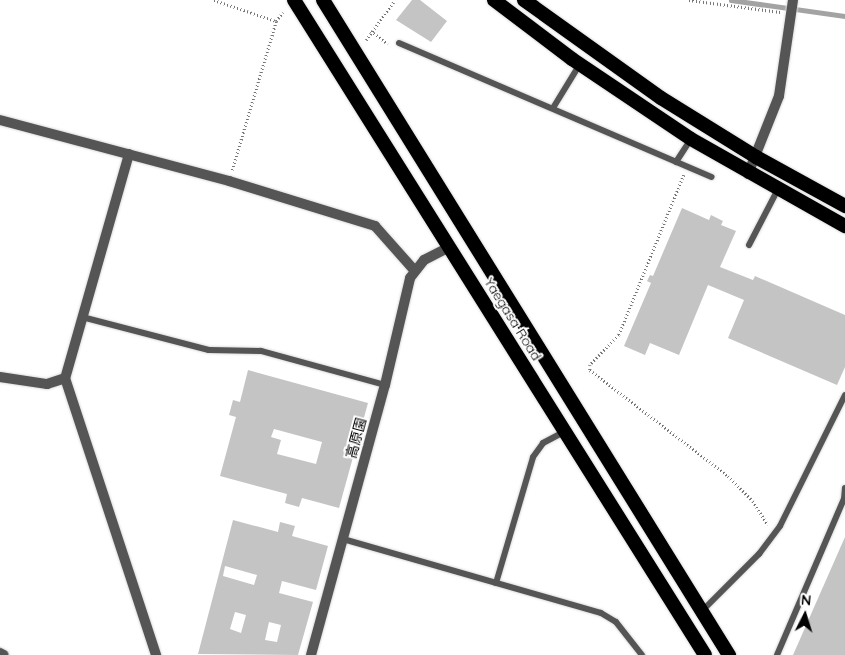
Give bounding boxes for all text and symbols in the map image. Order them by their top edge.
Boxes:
street label: Yaegasa Road [481,274,545,364]
street label: 高原園 [342,416,370,460]
north arrow [780,590,830,640]
text: N [800,591,812,609]

